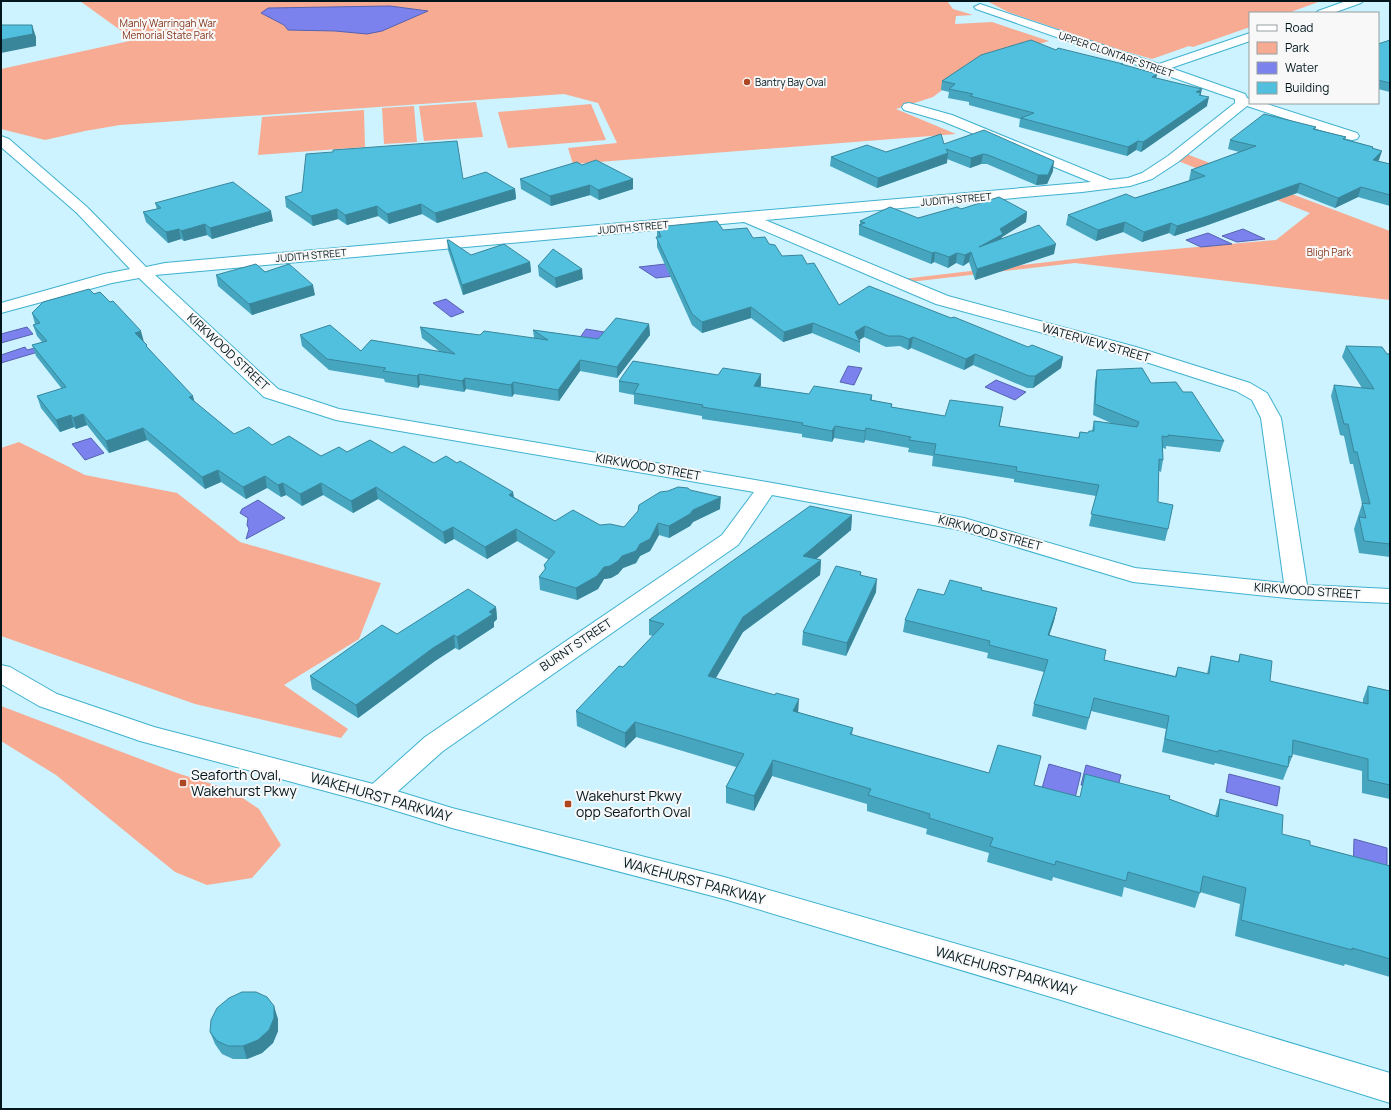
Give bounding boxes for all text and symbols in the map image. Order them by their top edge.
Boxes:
legend [1249,12,1379,104]
park label: Manly Warringah War Memorial State Park [120,16,217,42]
text: Road [1285,19,1313,36]
street label: UPPER CLONTARF STREET [1057,28,1175,80]
text: Park [1285,39,1310,56]
text: Water [1285,59,1319,76]
place label: Bantry Bay Oval [755,75,826,89]
marker: Bantry Bay Oval [742,77,752,87]
text: Building [1285,79,1329,96]
street label: JUDITH STREET [920,189,992,209]
street label: JUDITH STREET [597,217,669,237]
street label: JUDITH STREET [275,245,347,265]
park label: Bligh Park [1307,245,1352,259]
street label: KIRKWOOD STREET [184,309,274,395]
street label: WATERVIEW STREET [1040,319,1153,366]
street label: KIRKWOOD STREET [594,449,703,484]
street label: KIRKWOOD STREET [937,511,1045,555]
street label: KIRKWOOD STREET [1253,578,1362,603]
street label: BURNT STREET [536,614,616,675]
place label: Seaforth Oval, Wakehurst Pkwy [191,765,297,800]
street label: WAKEHURST PARKWAY [308,767,454,826]
marker: Seaforth Oval, Wakehurst Pkwy [178,778,188,788]
place label: Wakehurst Pkwy opp Seaforth Oval [576,786,691,821]
marker: Wakehurst Pkwy opp Seaforth Oval [563,799,573,809]
street label: WAKEHURST PARKWAY [621,852,768,909]
street label: WAKEHURST PARKWAY [933,941,1079,1000]

